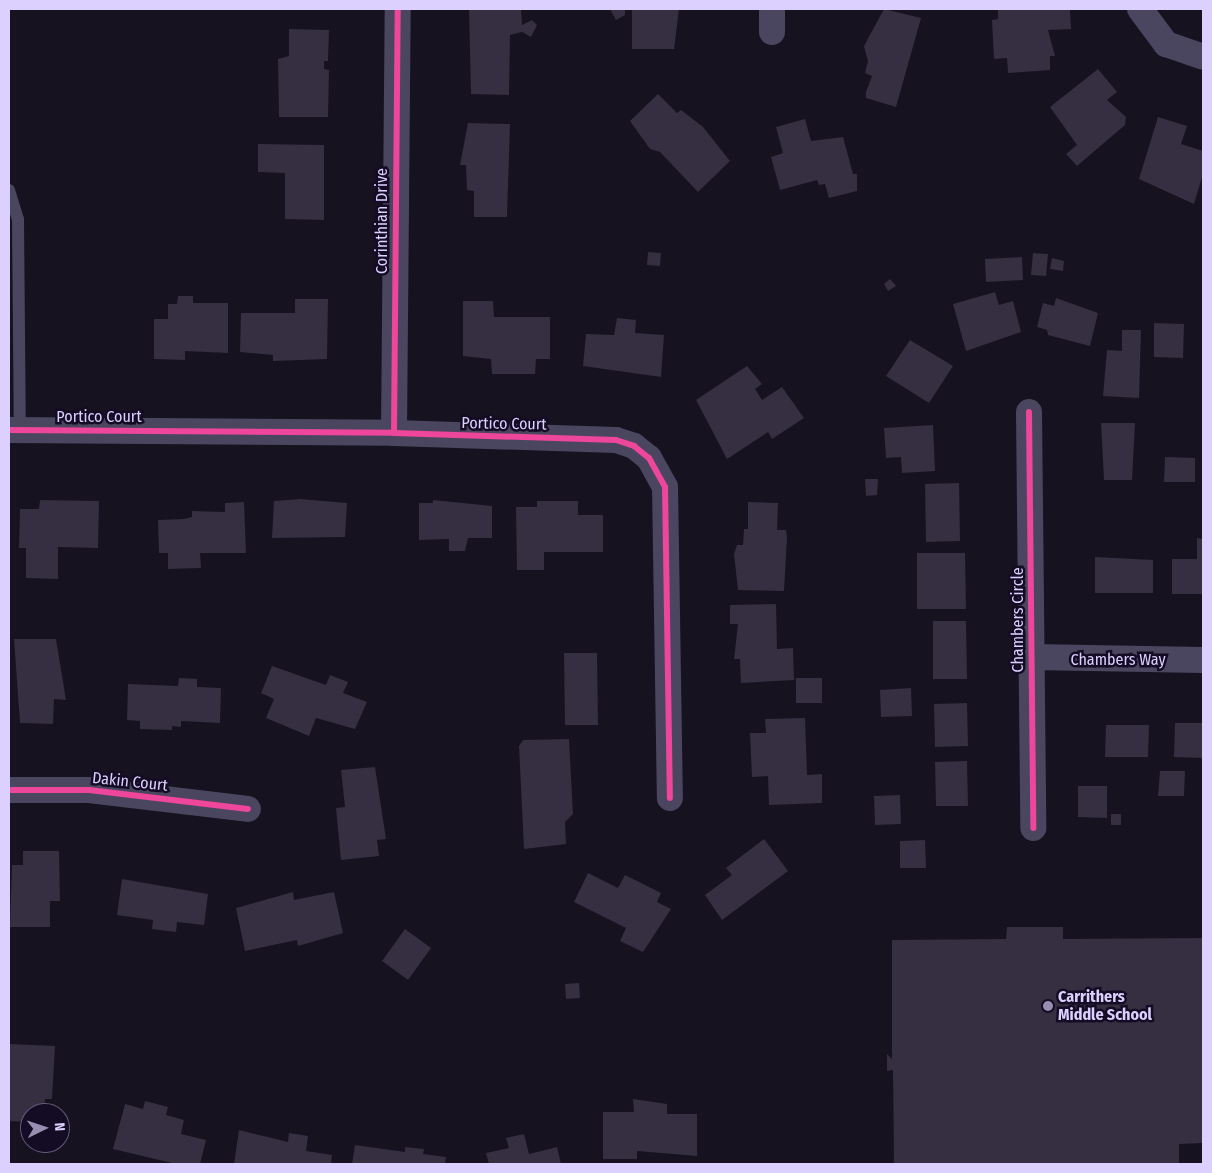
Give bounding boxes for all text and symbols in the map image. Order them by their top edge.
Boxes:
street label: Corinthian Drive [372,168,392,274]
street label: Portico Court [56,407,142,427]
street label: Portico Court [461,414,547,434]
street label: Chambers Circle [1008,567,1028,673]
street label: Chambers Way [1070,650,1166,670]
street label: Dakin Court [91,768,169,796]
place label: Carrithers Middle School [1058,987,1152,1025]
marker: Carrithers Middle School [1042,1000,1054,1012]
north arrow [20,1103,70,1153]
text: N [51,1122,68,1132]

